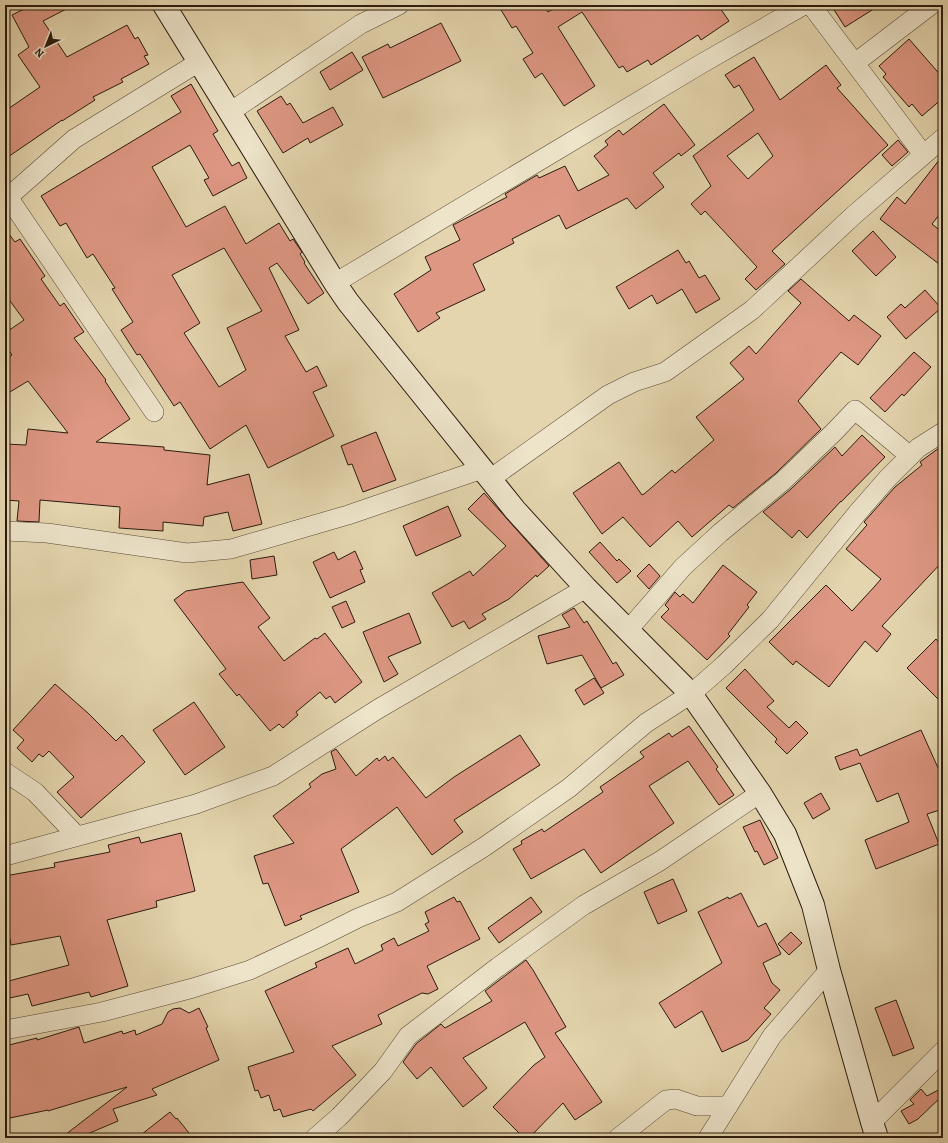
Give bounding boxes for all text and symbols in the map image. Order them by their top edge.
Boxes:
north arrow [26,26,66,66]
text: N [31,45,48,61]

